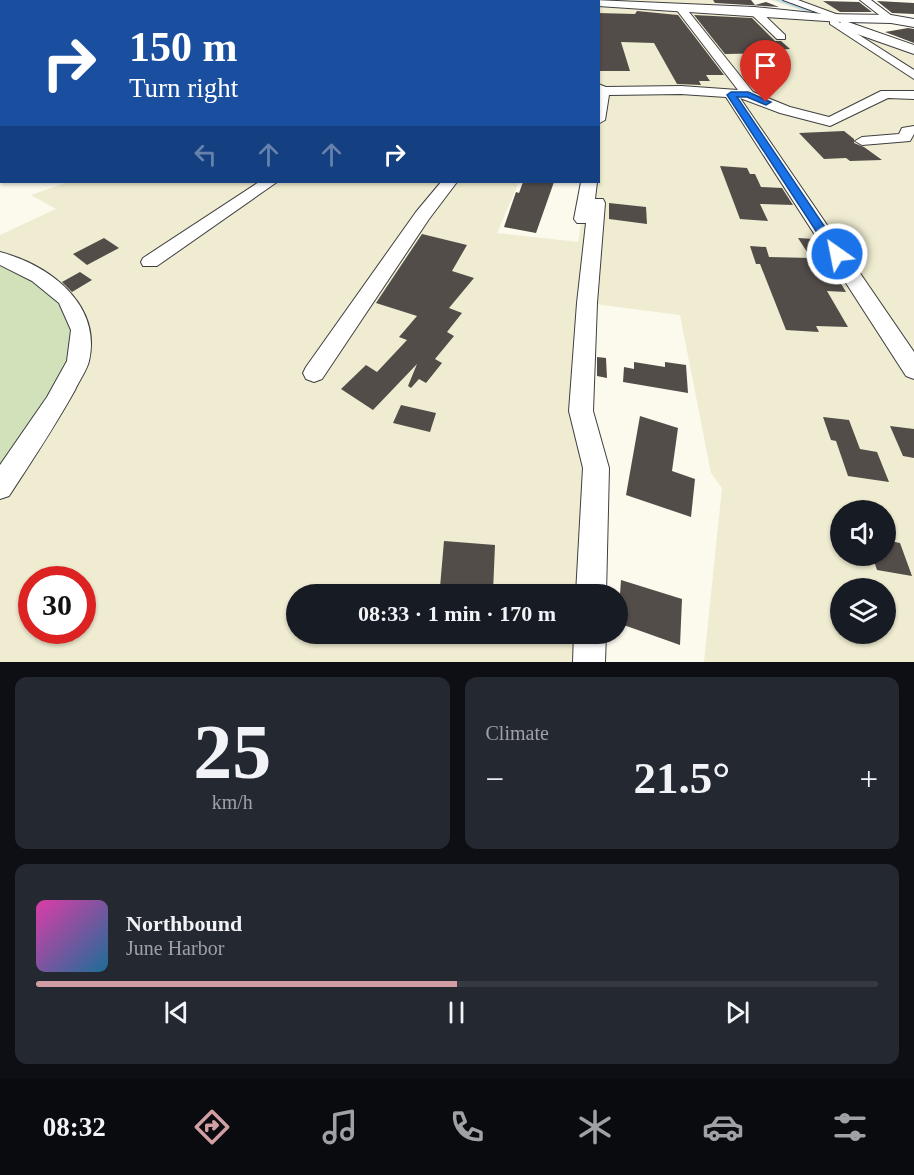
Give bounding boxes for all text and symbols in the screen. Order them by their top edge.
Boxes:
icon: right [30,24,108,102]
text: 150 m [129,24,238,70]
pin [740,40,791,102]
icon: arrive [749,49,782,82]
text: Turn right [129,73,238,103]
icon: left [189,138,222,171]
icon: ahead [252,138,285,171]
icon: ahead [315,138,348,171]
icon: right [378,138,411,171]
position arrow [805,222,869,286]
map controls [830,500,896,644]
button: sound [830,500,896,566]
speed limit sign: 30 [18,566,96,644]
button: layers [830,578,896,644]
text: 08:33 · 1 min · 170 m [358,601,556,626]
text: 25 [193,708,271,795]
text: Climate [486,722,549,744]
text: 21.5° [633,753,730,803]
text: − [486,761,504,797]
text: + [859,761,878,797]
text: km/h [212,791,253,813]
text: Northbound [126,911,242,936]
text: June Harbor [126,937,224,959]
icon: previous [160,996,193,1029]
icon: pause [440,996,473,1029]
icon: next [721,996,754,1029]
icon: directions [191,1106,233,1148]
icon: music [319,1106,361,1148]
icon: phone [446,1106,488,1148]
icon: climate [574,1106,616,1148]
icon: car [702,1106,744,1148]
icon: filters [829,1106,871,1148]
text: 08:32 [43,1112,106,1142]

